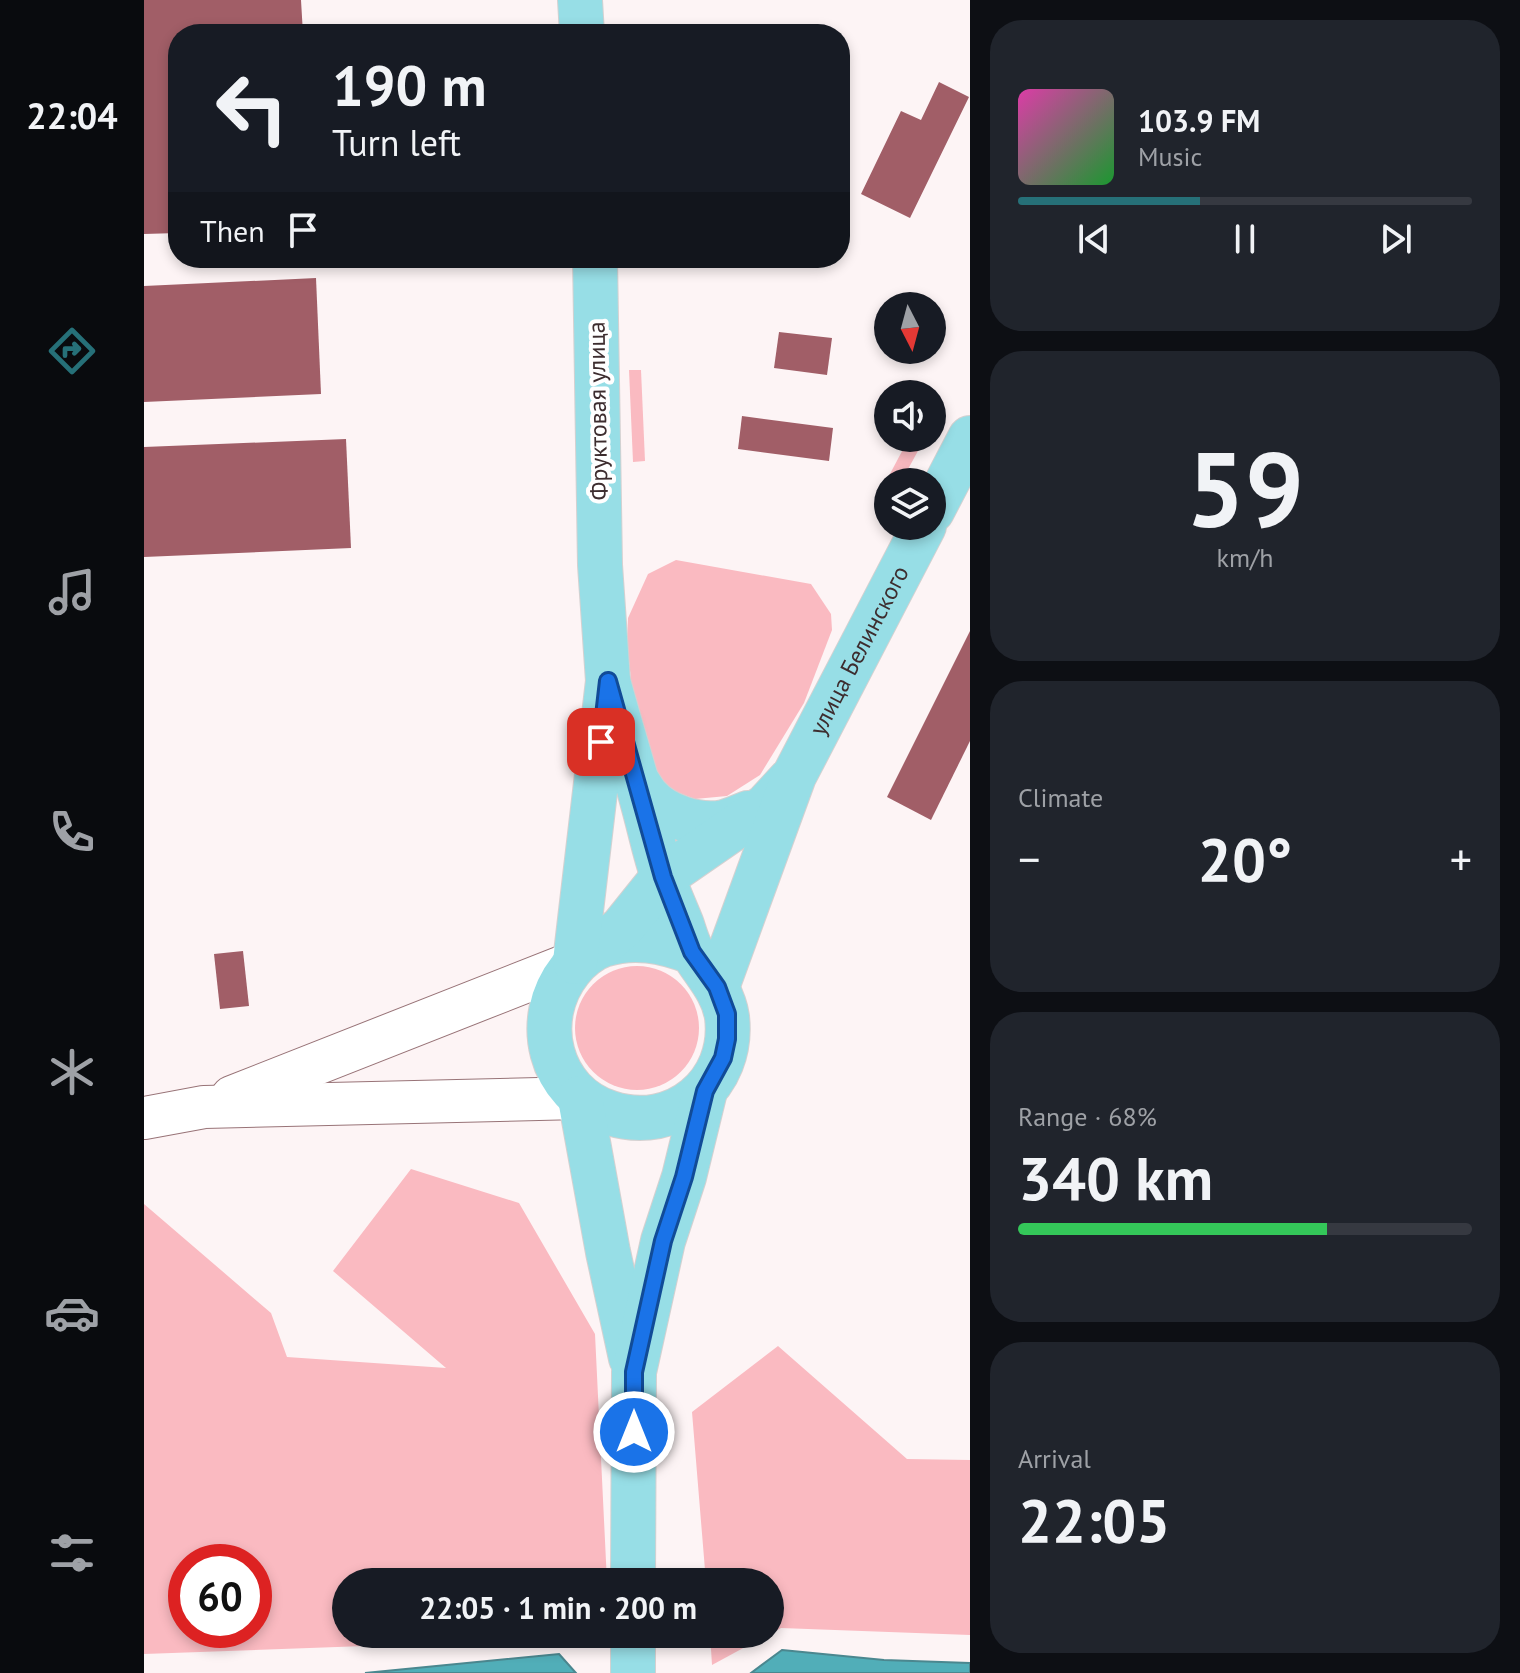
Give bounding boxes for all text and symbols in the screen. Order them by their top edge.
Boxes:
text: 190 m [332,49,487,121]
icon: left [200,56,304,160]
text: 22:04 [26,92,118,139]
text: 103.9 FM [1138,101,1260,140]
text: Turn left [332,119,461,166]
text: Music [1138,140,1202,173]
icon: arrive [281,208,325,252]
text: Then [200,211,265,250]
icon: previous [1072,217,1116,261]
icon: pause [1223,217,1267,261]
icon: next [1374,217,1418,261]
north arrow [874,292,946,364]
map controls [874,292,946,540]
street label: Фруктовая улица [580,321,615,501]
icon: directions [44,323,100,379]
button: sound [874,380,946,452]
text: 59 [1186,421,1304,556]
button: layers [874,468,946,540]
text: km/h [1217,541,1274,574]
street label: улица Белинского [802,560,916,740]
icon: music [44,564,100,620]
pin [567,708,635,776]
icon: arrive [579,720,623,764]
text: Climate [1018,781,1103,814]
icon: phone [44,804,100,860]
text: 20° [1198,820,1292,898]
text: − [1018,830,1040,887]
text: + [1450,830,1472,887]
icon: climate [44,1044,100,1100]
text: Range · 68% [1018,1100,1157,1133]
text: 340 km [1018,1139,1213,1217]
icon: car [44,1285,100,1341]
position arrow [592,1390,676,1474]
text: Arrival [1018,1442,1091,1475]
text: 22:05 [1018,1481,1170,1559]
icon: filters [44,1525,100,1581]
speed limit sign: 60 [168,1544,272,1648]
text: 22:05 · 1 min · 200 m [419,1588,697,1627]

